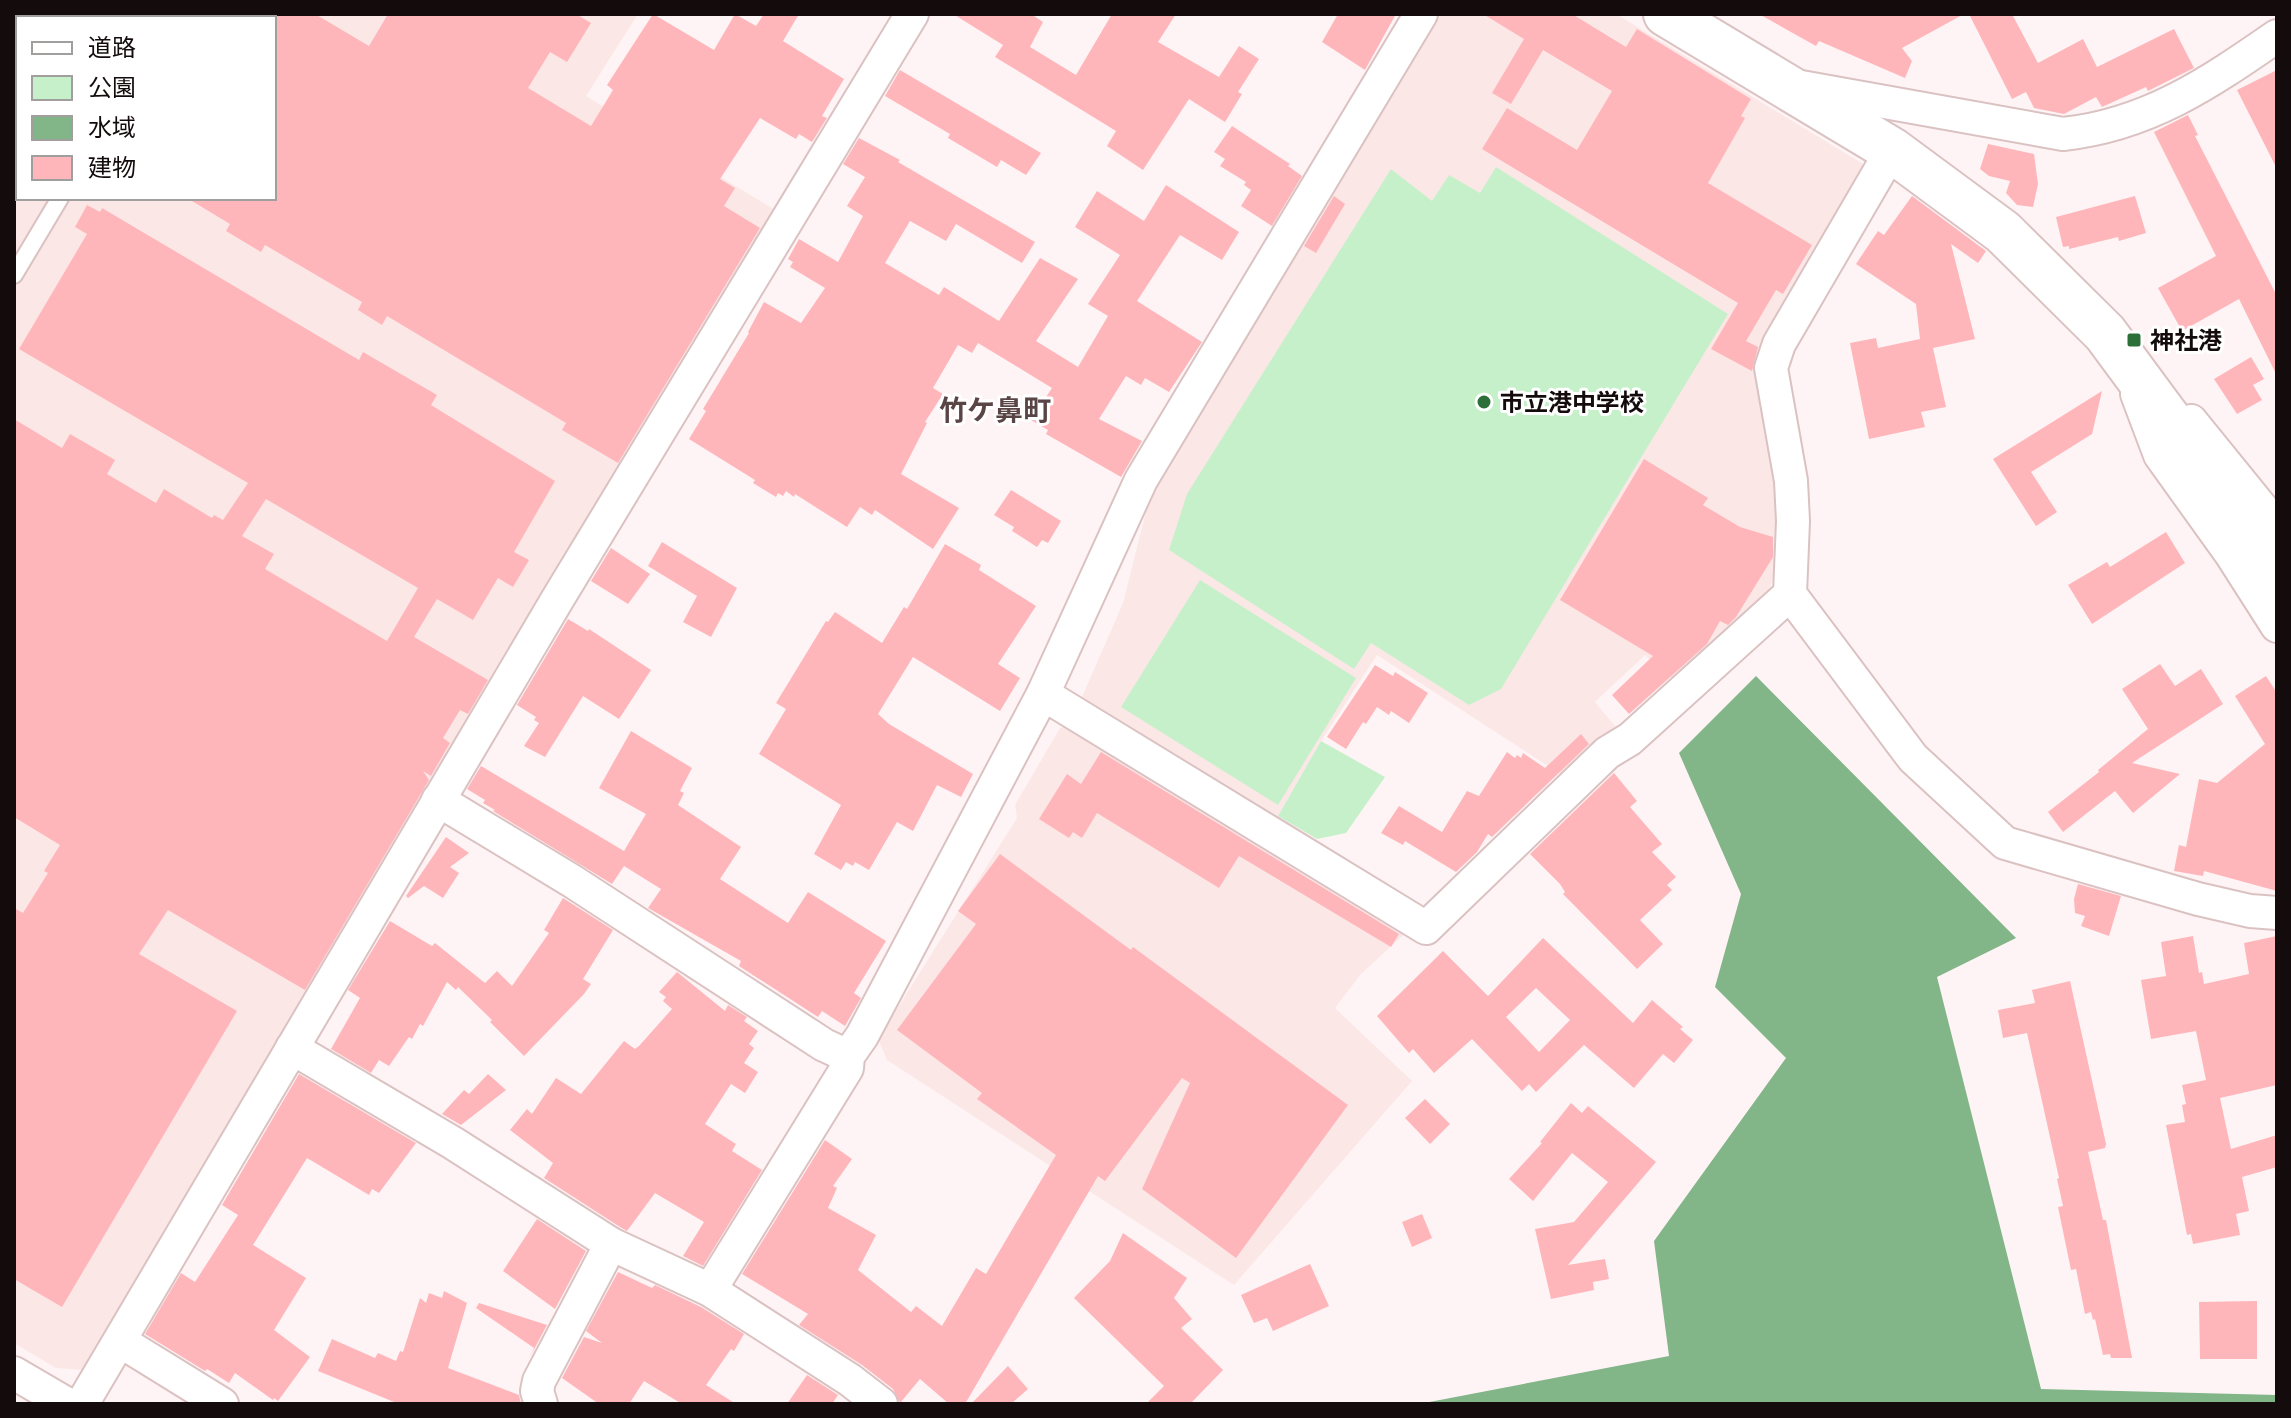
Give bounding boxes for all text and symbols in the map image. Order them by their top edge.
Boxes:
legend [16,16,276,200]
text: 道路 [88,33,136,61]
text: 公園 [88,73,136,101]
text: 水域 [88,113,136,141]
text: 建物 [88,153,136,181]
place label: 神社港 [2150,326,2222,354]
marker: 神社港 [2125,331,2143,349]
place label: 市立港中学校 [1500,388,1644,416]
district label: 竹ケ鼻町 [939,393,1051,426]
marker: 市立港中学校 [1475,393,1493,411]

